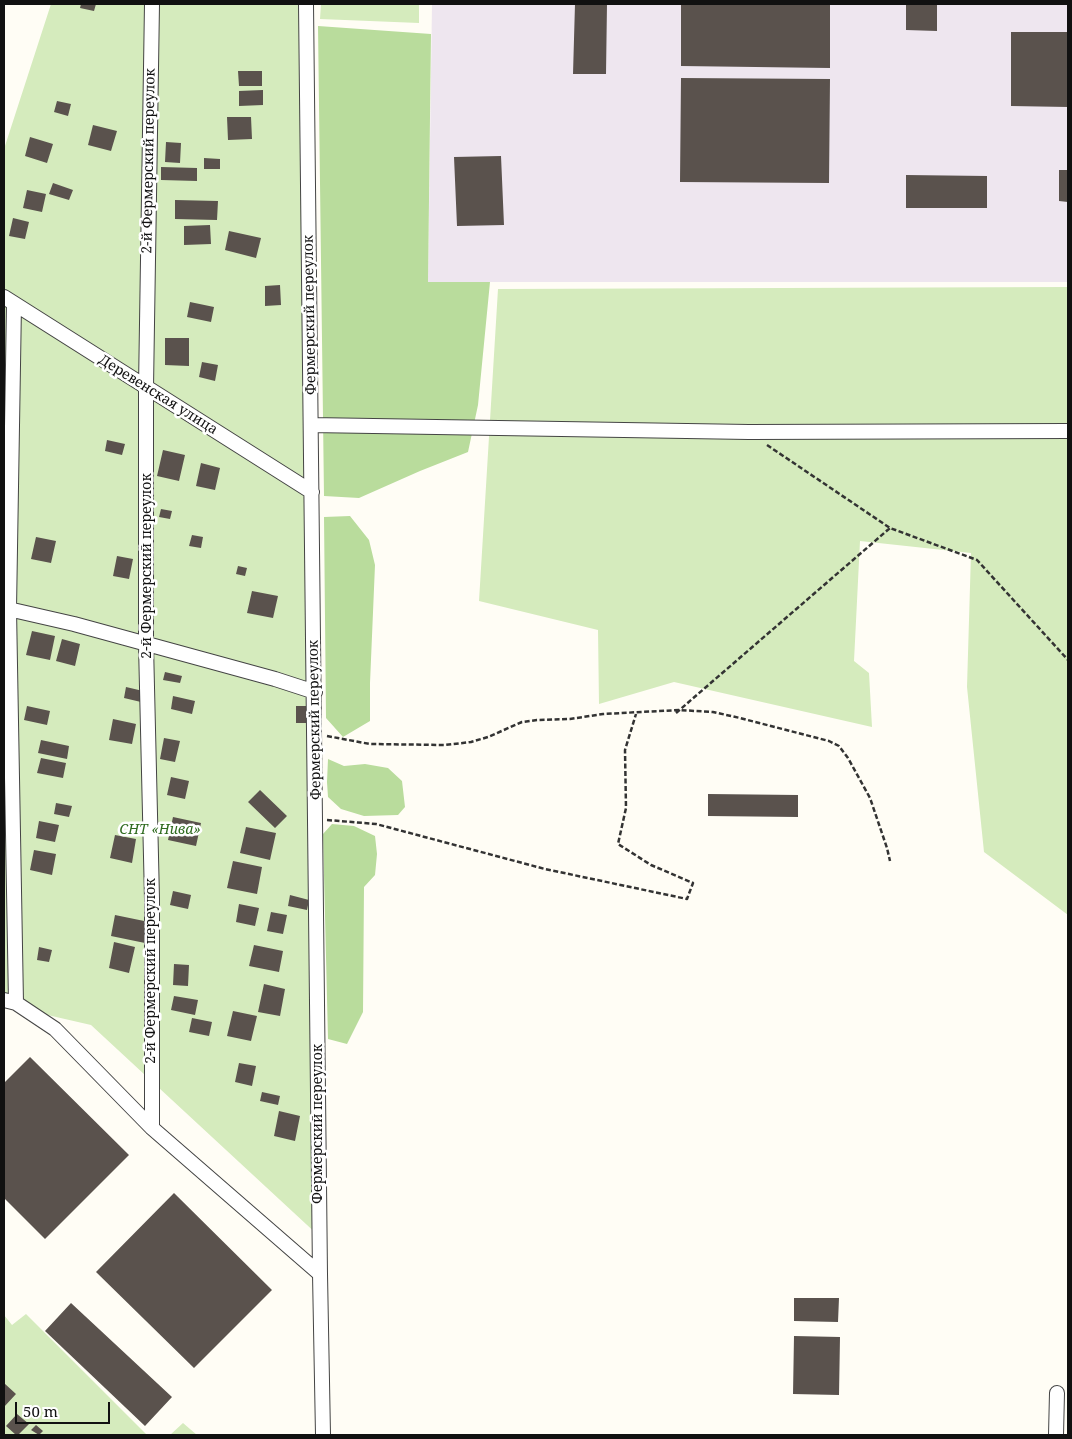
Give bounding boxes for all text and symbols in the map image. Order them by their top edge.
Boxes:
street label: 2-й Фермерский переулок [139,68,159,254]
street label: Фермерский переулок [300,235,320,395]
street label: Деревенская улица [96,352,220,438]
street label: 2-й Фермерский переулок [139,473,155,659]
street label: Фермерский переулок [305,640,325,800]
park label: СНТ «Нива» [119,822,201,838]
street label: 2-й Фермерский переулок [143,878,159,1064]
street label: Фермерский переулок [310,1044,326,1204]
scale bar [18,1392,112,1424]
text: 50 m [23,1401,58,1421]

